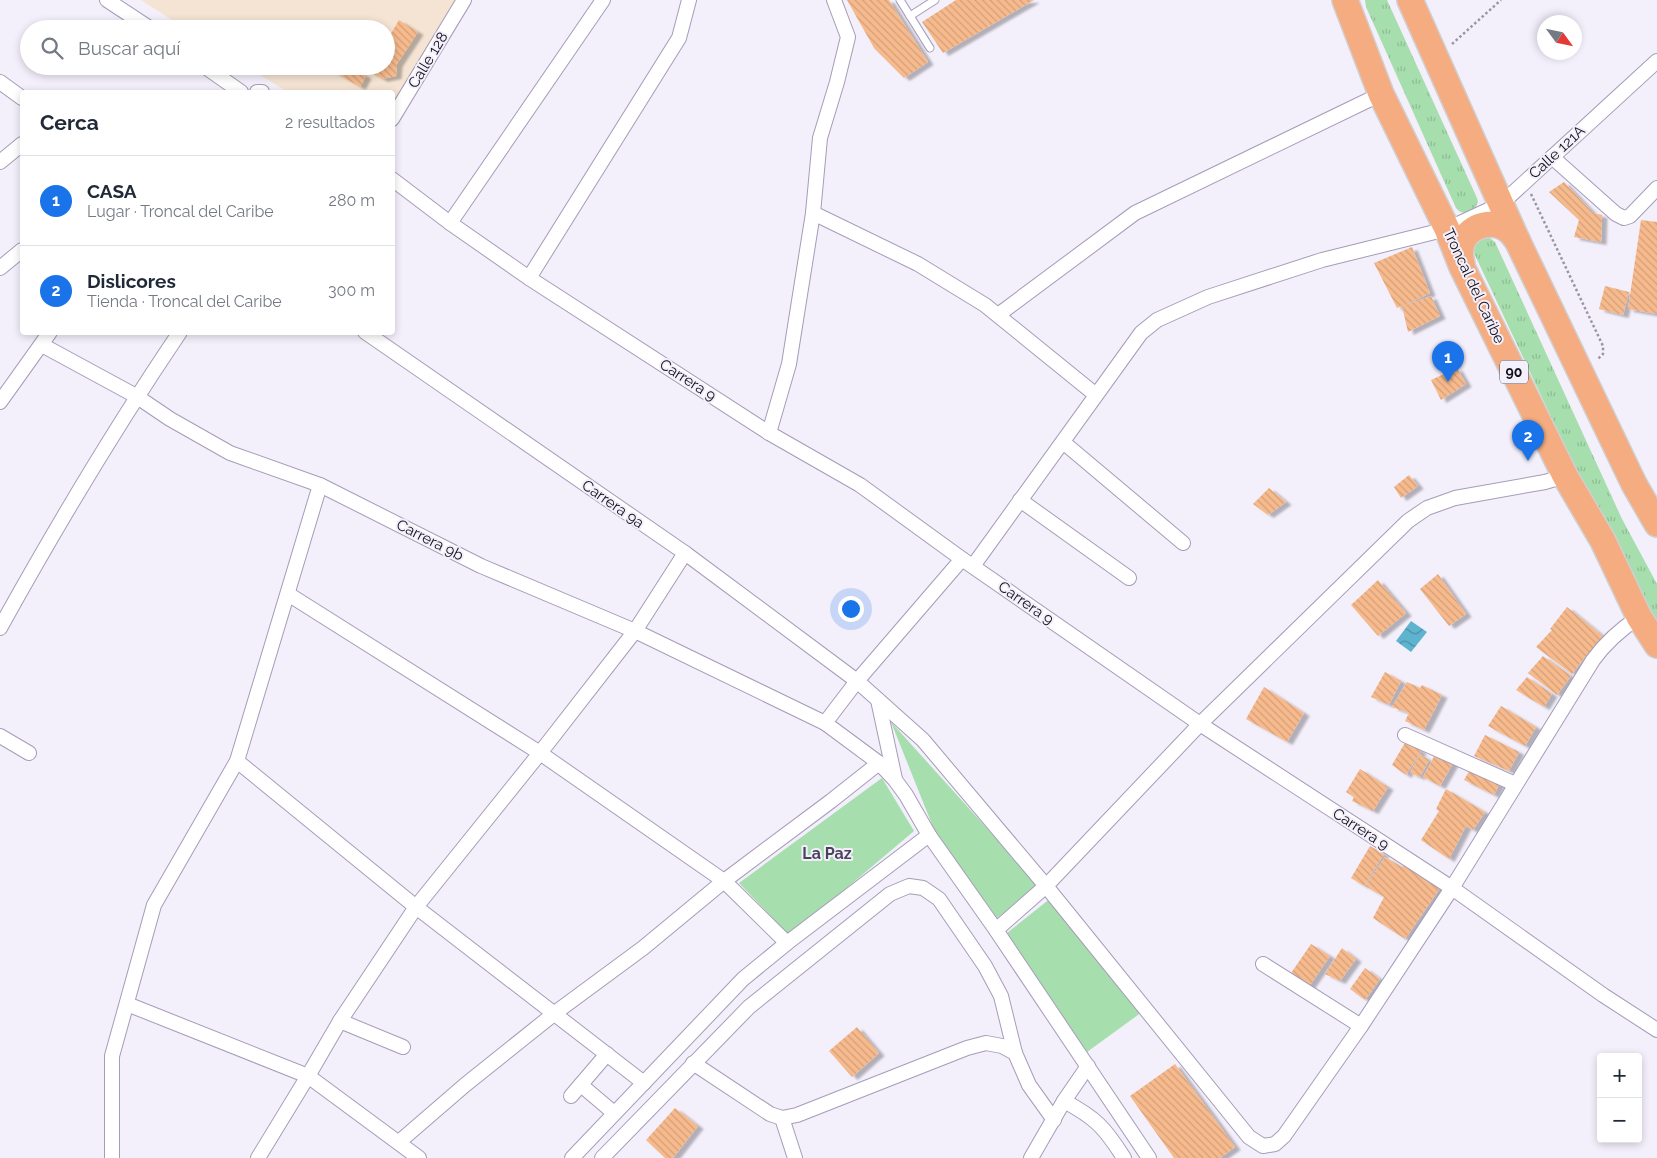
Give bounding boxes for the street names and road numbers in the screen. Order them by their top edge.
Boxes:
street label: Calle 128 [404,29,452,91]
street label: Calle 121A [1525,122,1589,182]
street label: Troncal del Caribe [1439,226,1509,347]
street label: Carrera 9 [656,355,720,405]
road number: 90 [1500,361,1528,384]
street label: Carrera 9a [578,476,648,532]
street label: Carrera 9b [393,515,467,565]
street label: Carrera 9 [995,577,1057,629]
street label: Carrera 9 [1329,804,1393,854]

